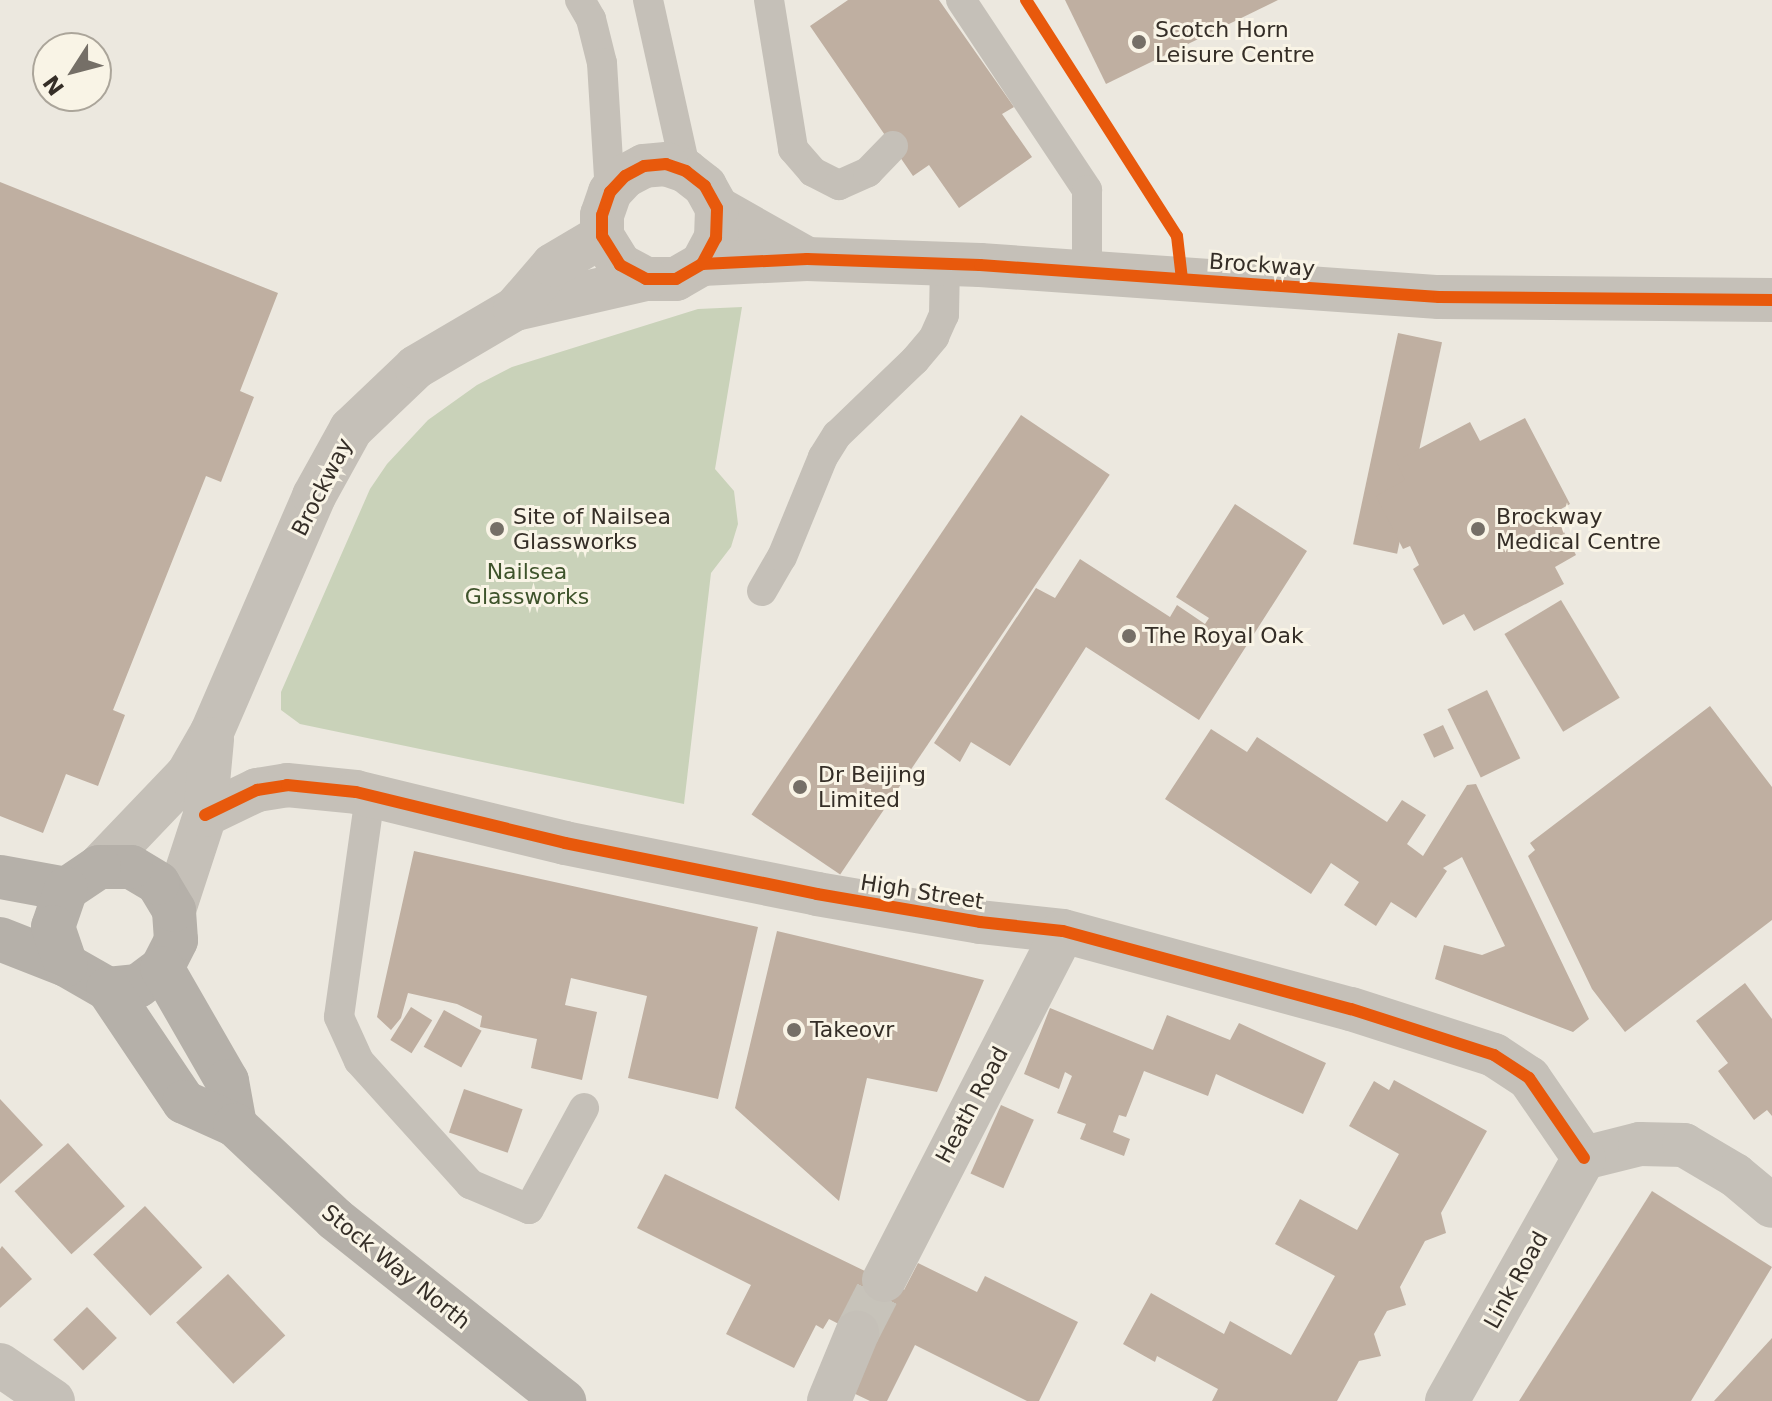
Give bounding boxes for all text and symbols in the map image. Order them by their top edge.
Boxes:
place label: Scotch Horn Leisure Centre [1155,16,1315,68]
north arrow [32,32,112,112]
marker: Scotch Horn Leisure Centre [1130,33,1148,51]
text: N [38,70,69,100]
street label: Brockway [1208,248,1316,282]
street label: Brockway [286,434,358,540]
place label: Site of Nailsea Glassworks [513,503,671,554]
place label: Brockway Medical Centre [1496,503,1661,554]
marker: Brockway Medical Centre [1467,518,1489,540]
marker: Site of Nailsea Glassworks [488,520,506,538]
park label: Nailsea Glassworks [465,558,589,610]
place label: The Royal Oak [1145,623,1304,649]
marker: The Royal Oak [1120,627,1138,645]
place label: Dr Beijing Limited [818,761,926,812]
marker: Dr Beijing Limited [789,776,811,798]
street label: High Street [858,869,986,915]
place label: Takeovr [810,1017,894,1043]
marker: Takeovr [785,1021,803,1039]
street label: Heath Road [930,1042,1014,1168]
street label: Stock Way North [316,1199,476,1335]
street label: Link Road [1478,1227,1554,1333]

